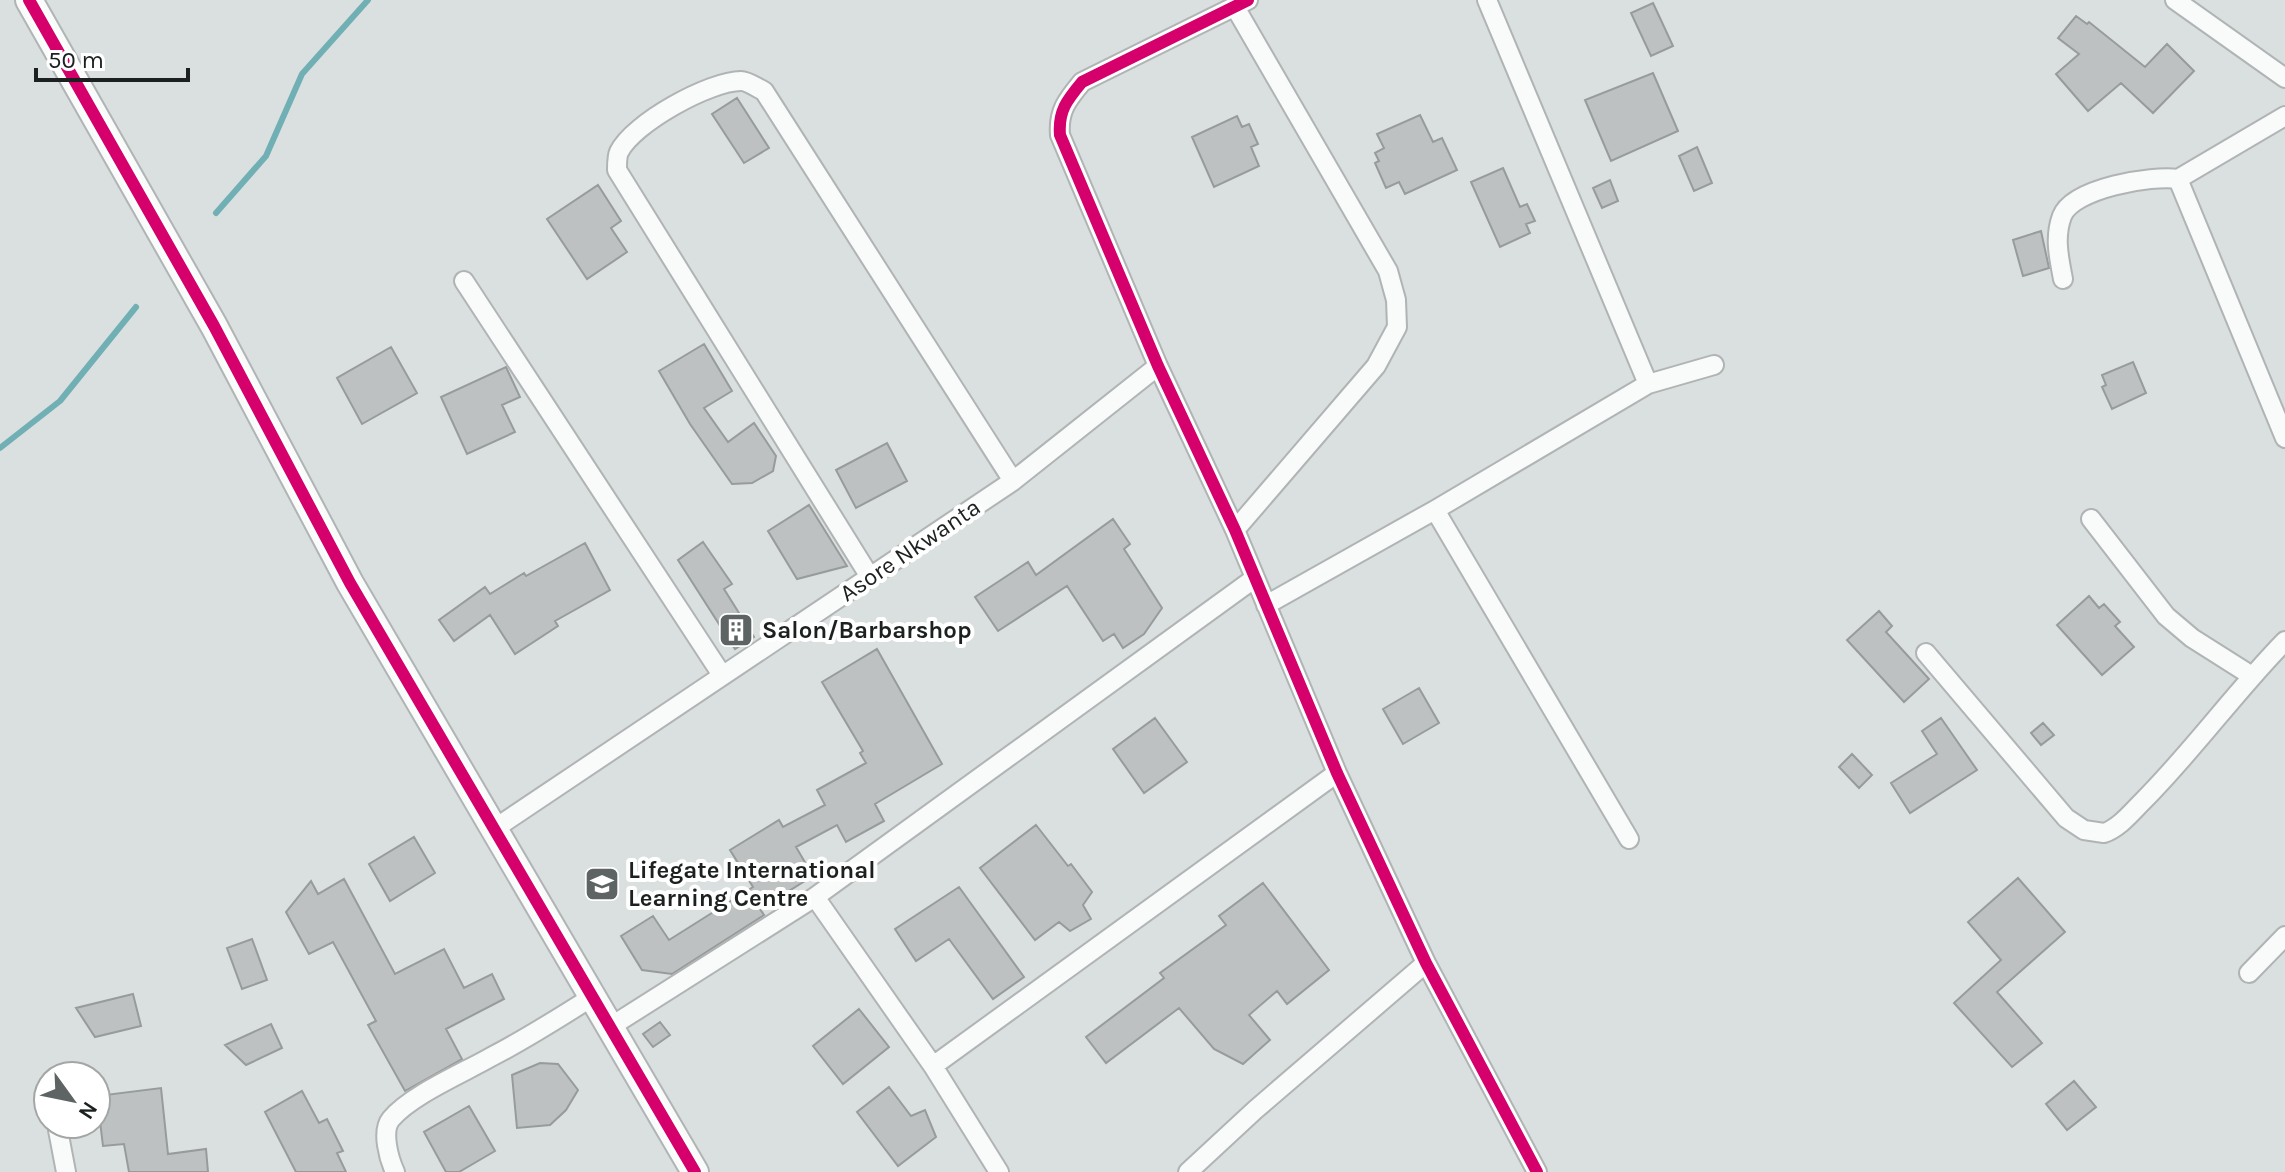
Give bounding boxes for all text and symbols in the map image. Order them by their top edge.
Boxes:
scale bar [36,32,188,82]
text: 50 m [48,46,104,74]
street label: Asore Nkwanta [834,493,986,607]
building icon: Salon/Barbarshop [717,611,755,649]
place label: Salon/Barbarshop [762,616,972,644]
place label: Lifegate International Learning Centre [628,856,876,912]
school or university icon: Lifegate International Learning Centre [583,865,621,903]
north arrow [32,1060,112,1140]
text: N [73,1097,103,1124]

